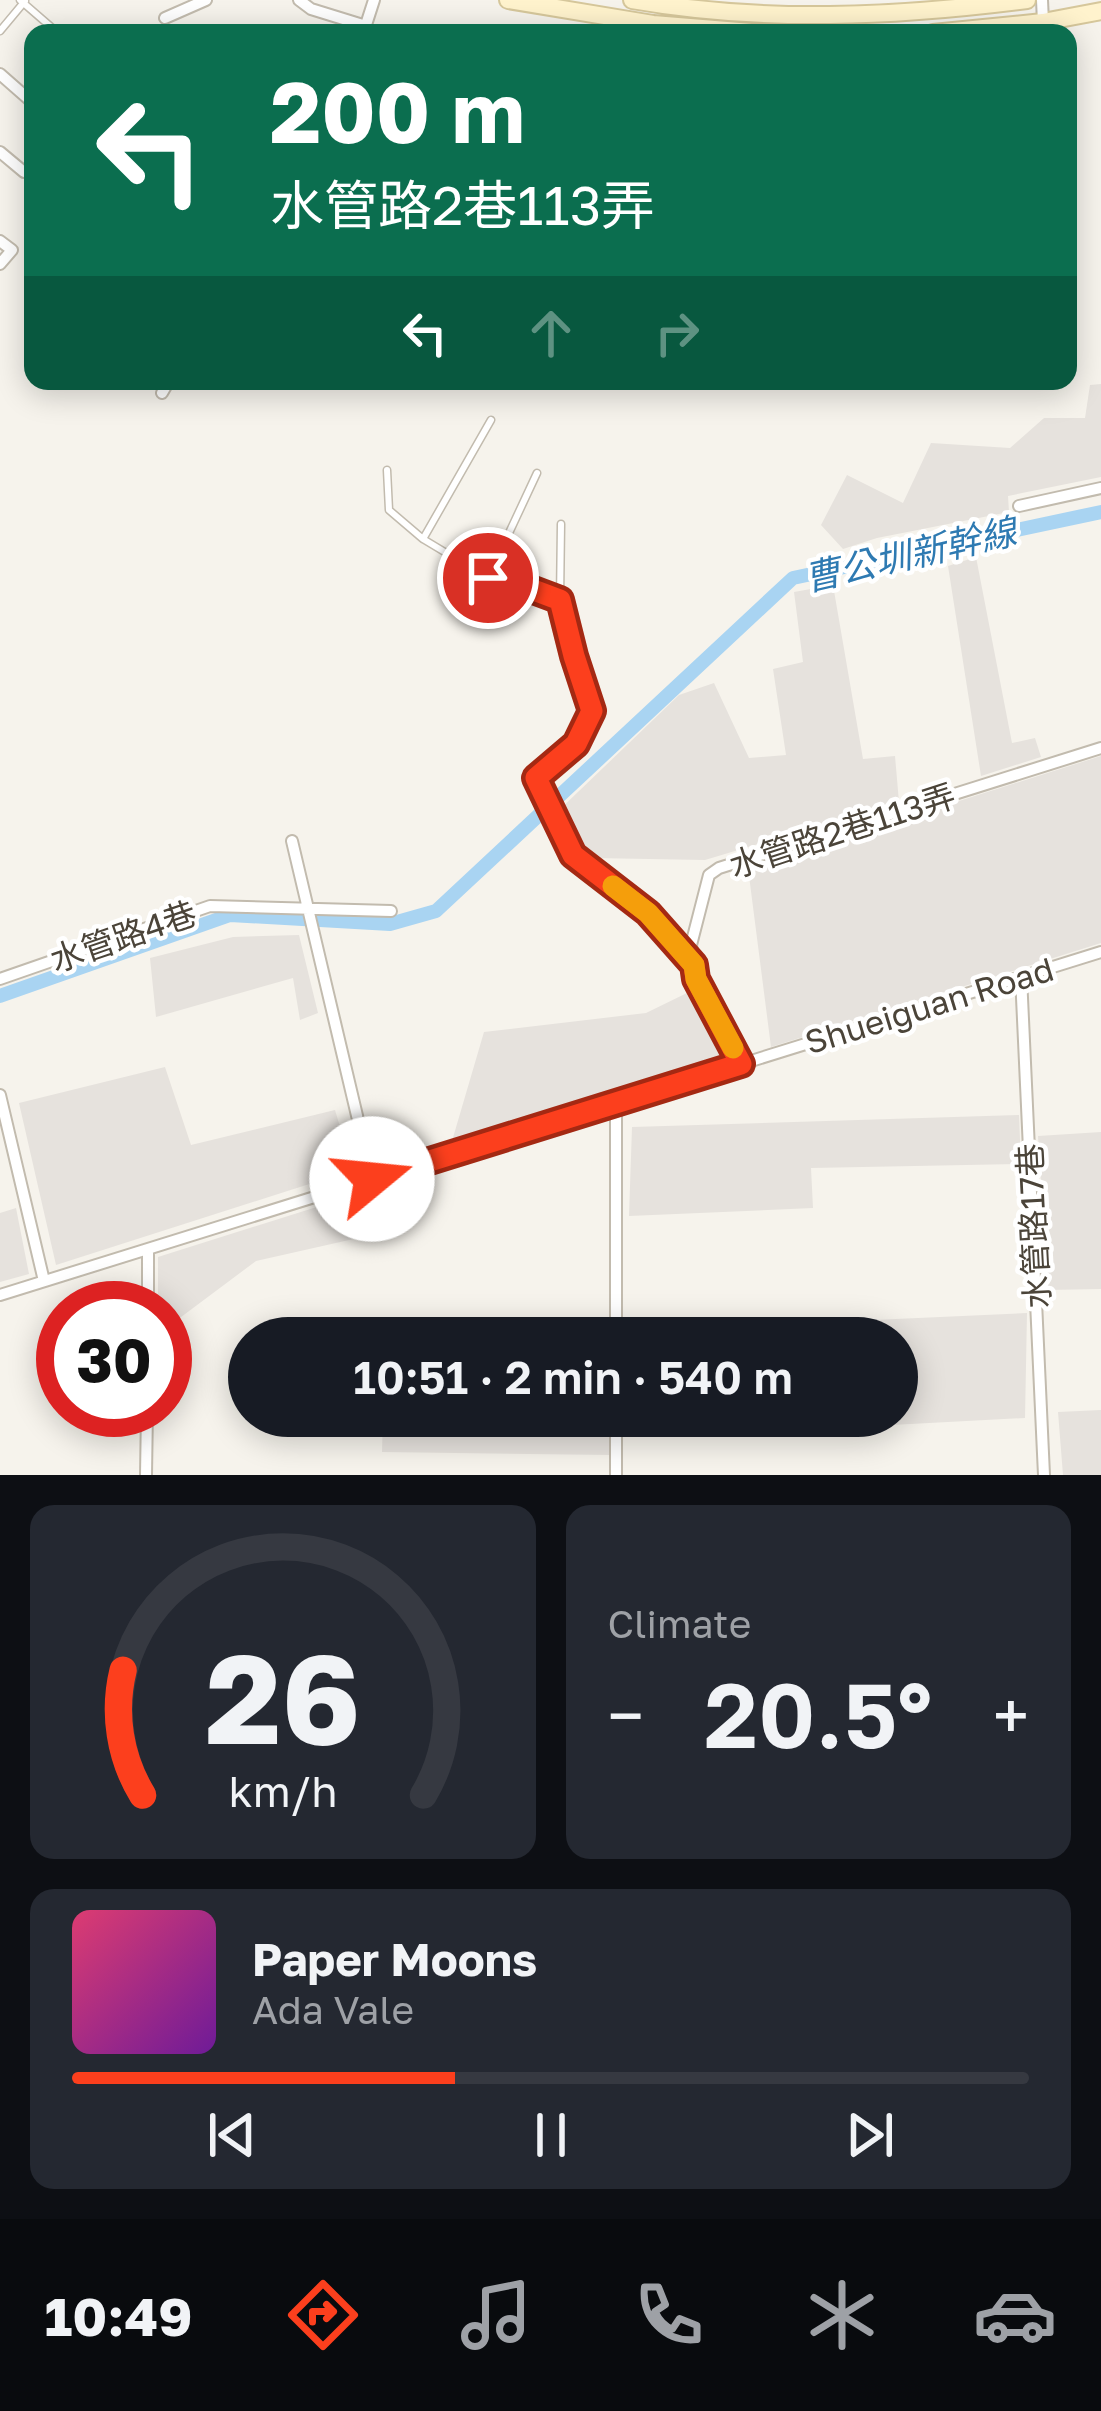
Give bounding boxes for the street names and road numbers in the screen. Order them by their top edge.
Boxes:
street label: 水管路2巷113弄 [724,775,960,885]
street label: 水管路4巷 [45,893,201,979]
street label: Shueiguan Road [800,949,1058,1061]
street label: 水管路17巷 [1009,1142,1057,1310]

